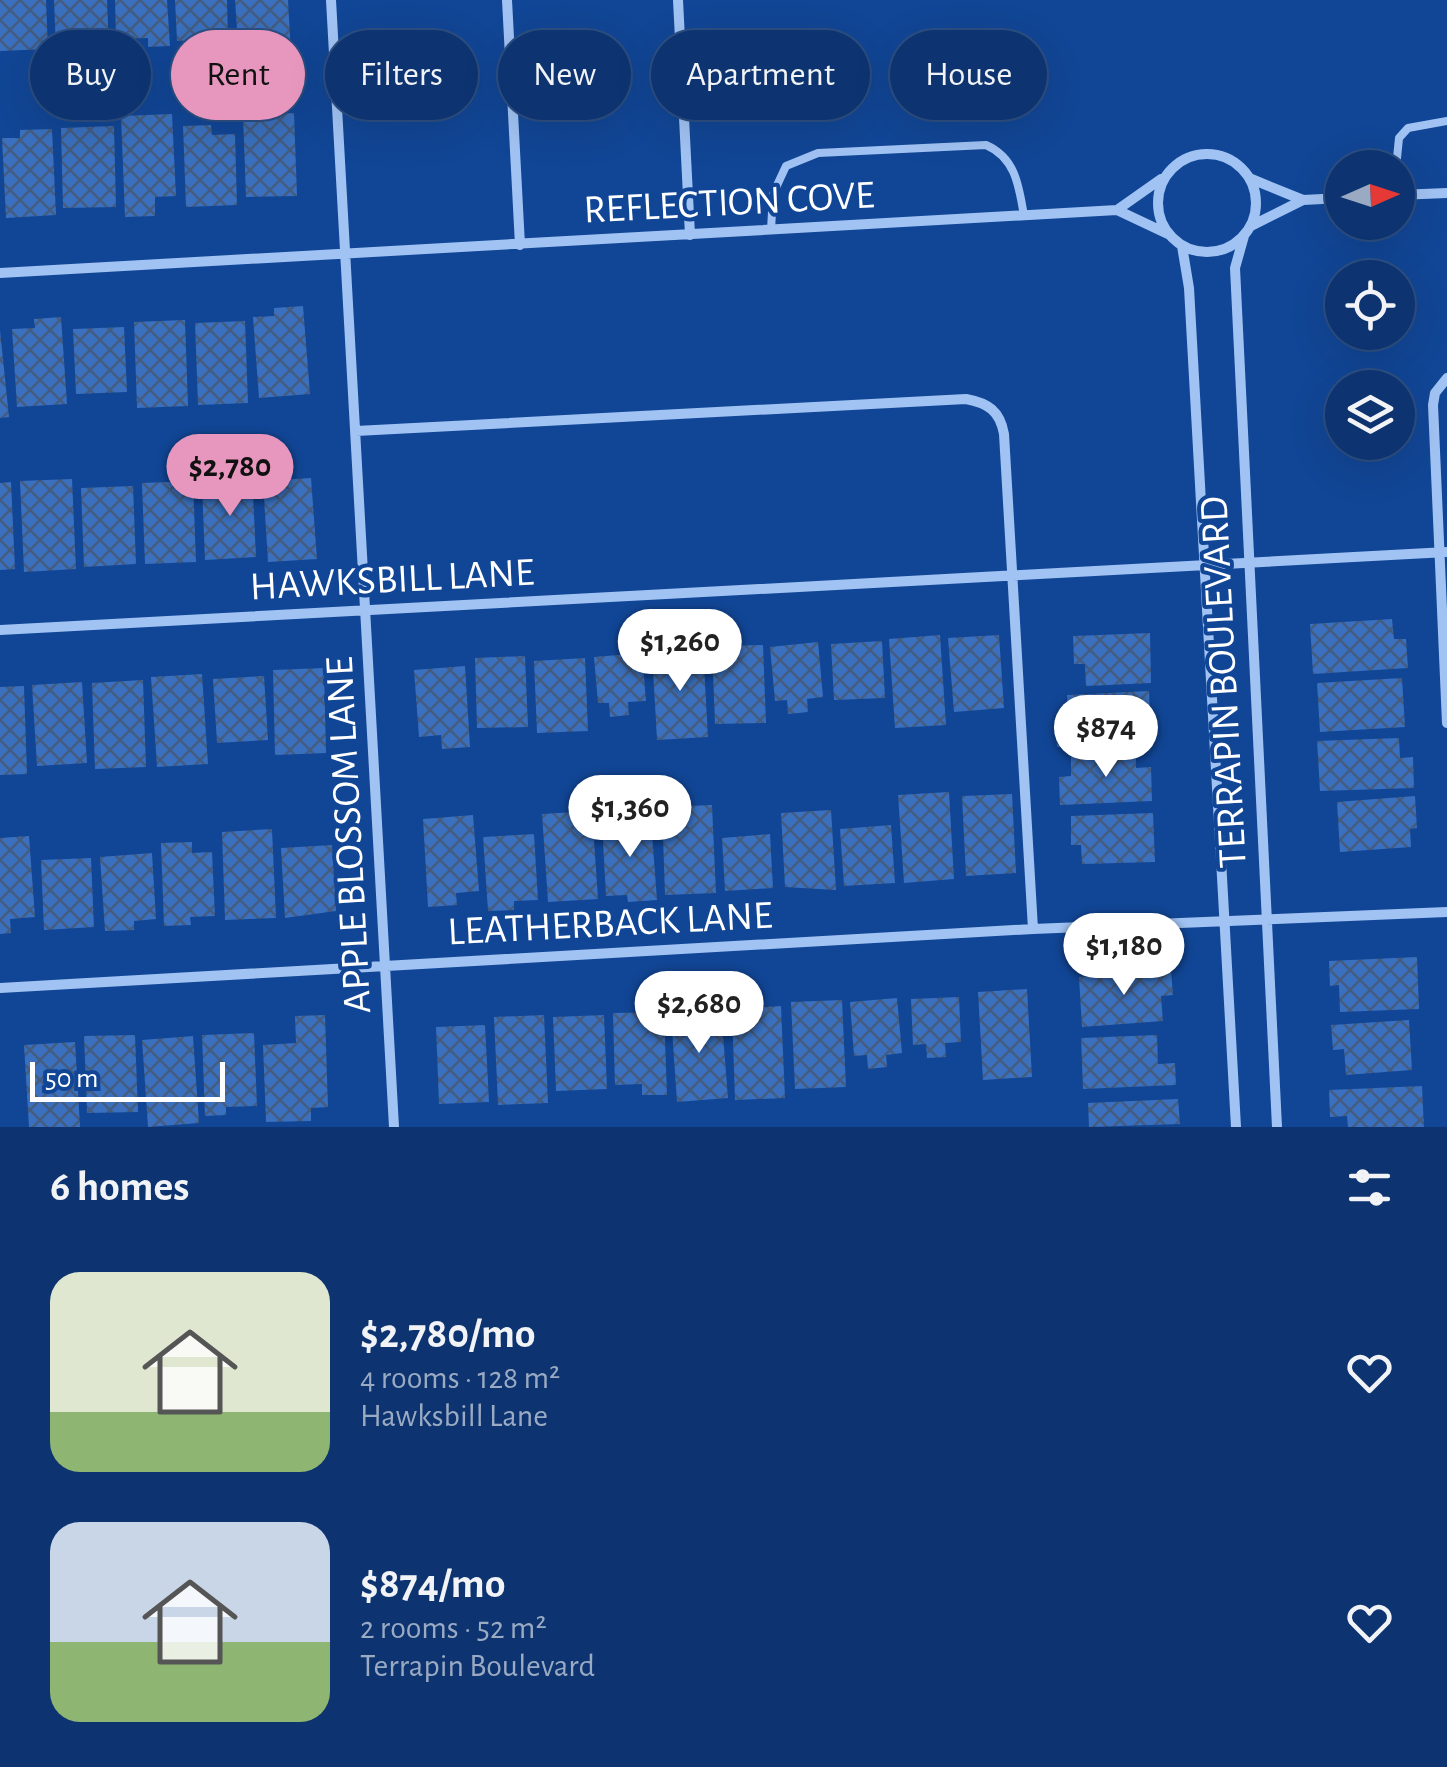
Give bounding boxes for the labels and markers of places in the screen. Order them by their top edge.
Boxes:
pin: $2,780 [149,434,311,519]
pin: $1,260 [599,609,761,694]
pin: $874 [1047,695,1165,780]
pin: $1,360 [549,775,711,860]
pin: $1,180 [1043,913,1205,998]
pin: $2,680 [618,971,780,1056]

